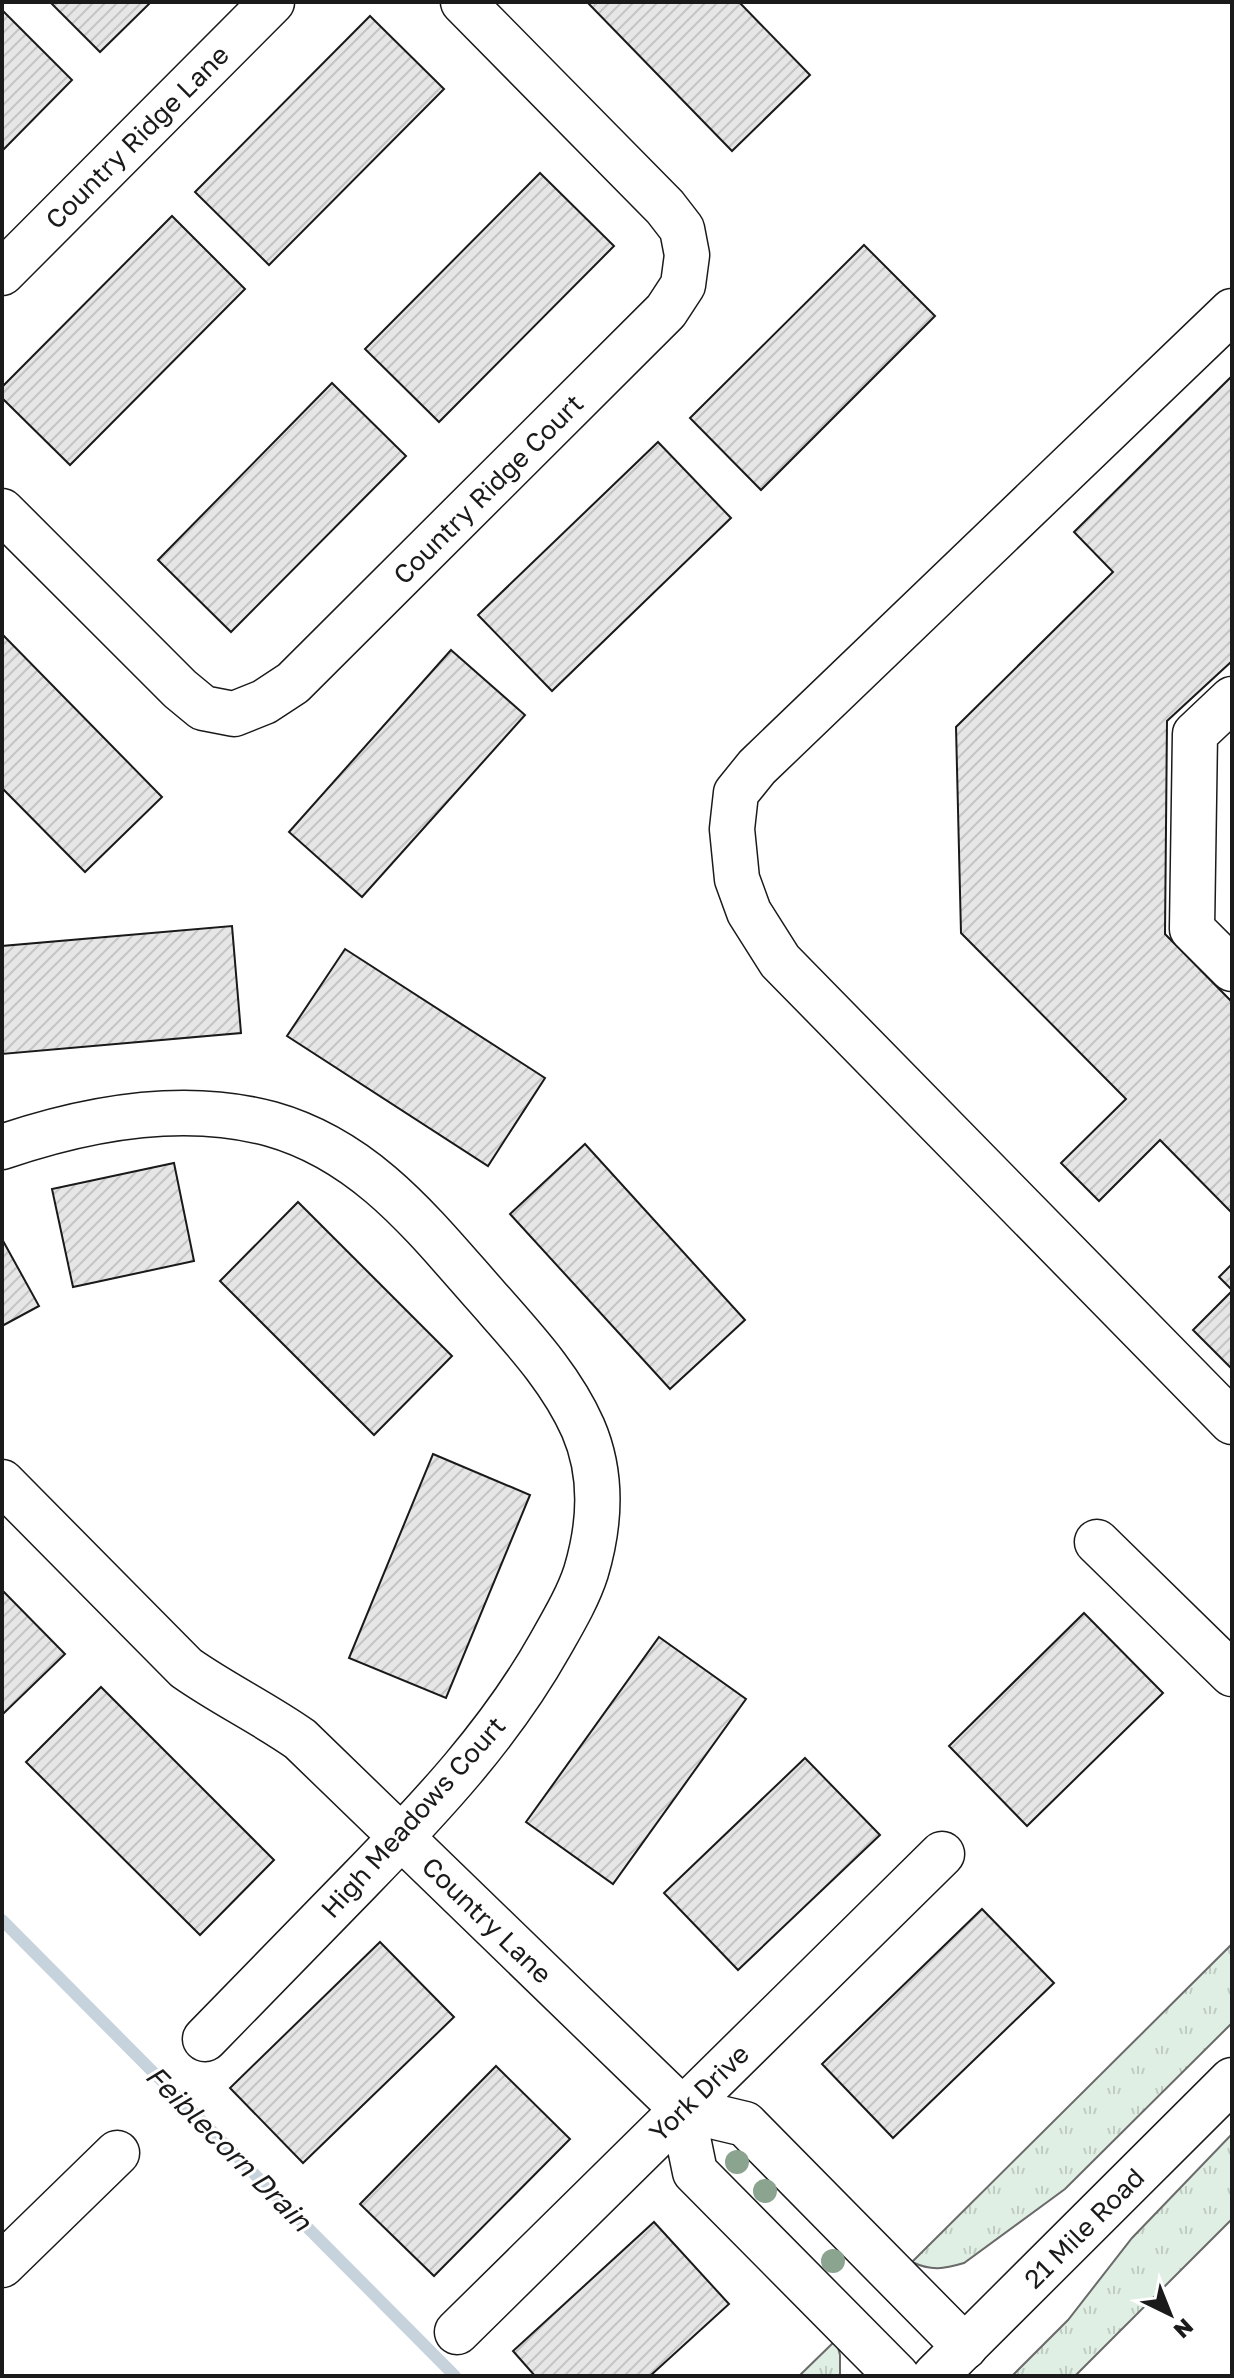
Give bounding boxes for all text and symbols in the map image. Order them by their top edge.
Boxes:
street label: Country Ridge Lane [39,39,235,235]
street label: Country Ridge Court [387,388,589,590]
street label: High Meadows Court [314,1710,512,1924]
street label: Country Lane [416,1851,558,1989]
street label: York Drive [643,2038,755,2148]
water label: Feiblecorn Drain [139,2058,320,2239]
street label: 21 Mile Road [1018,2162,1150,2294]
north arrow [1130,2274,1210,2354]
text: N [1169,2313,1199,2345]

